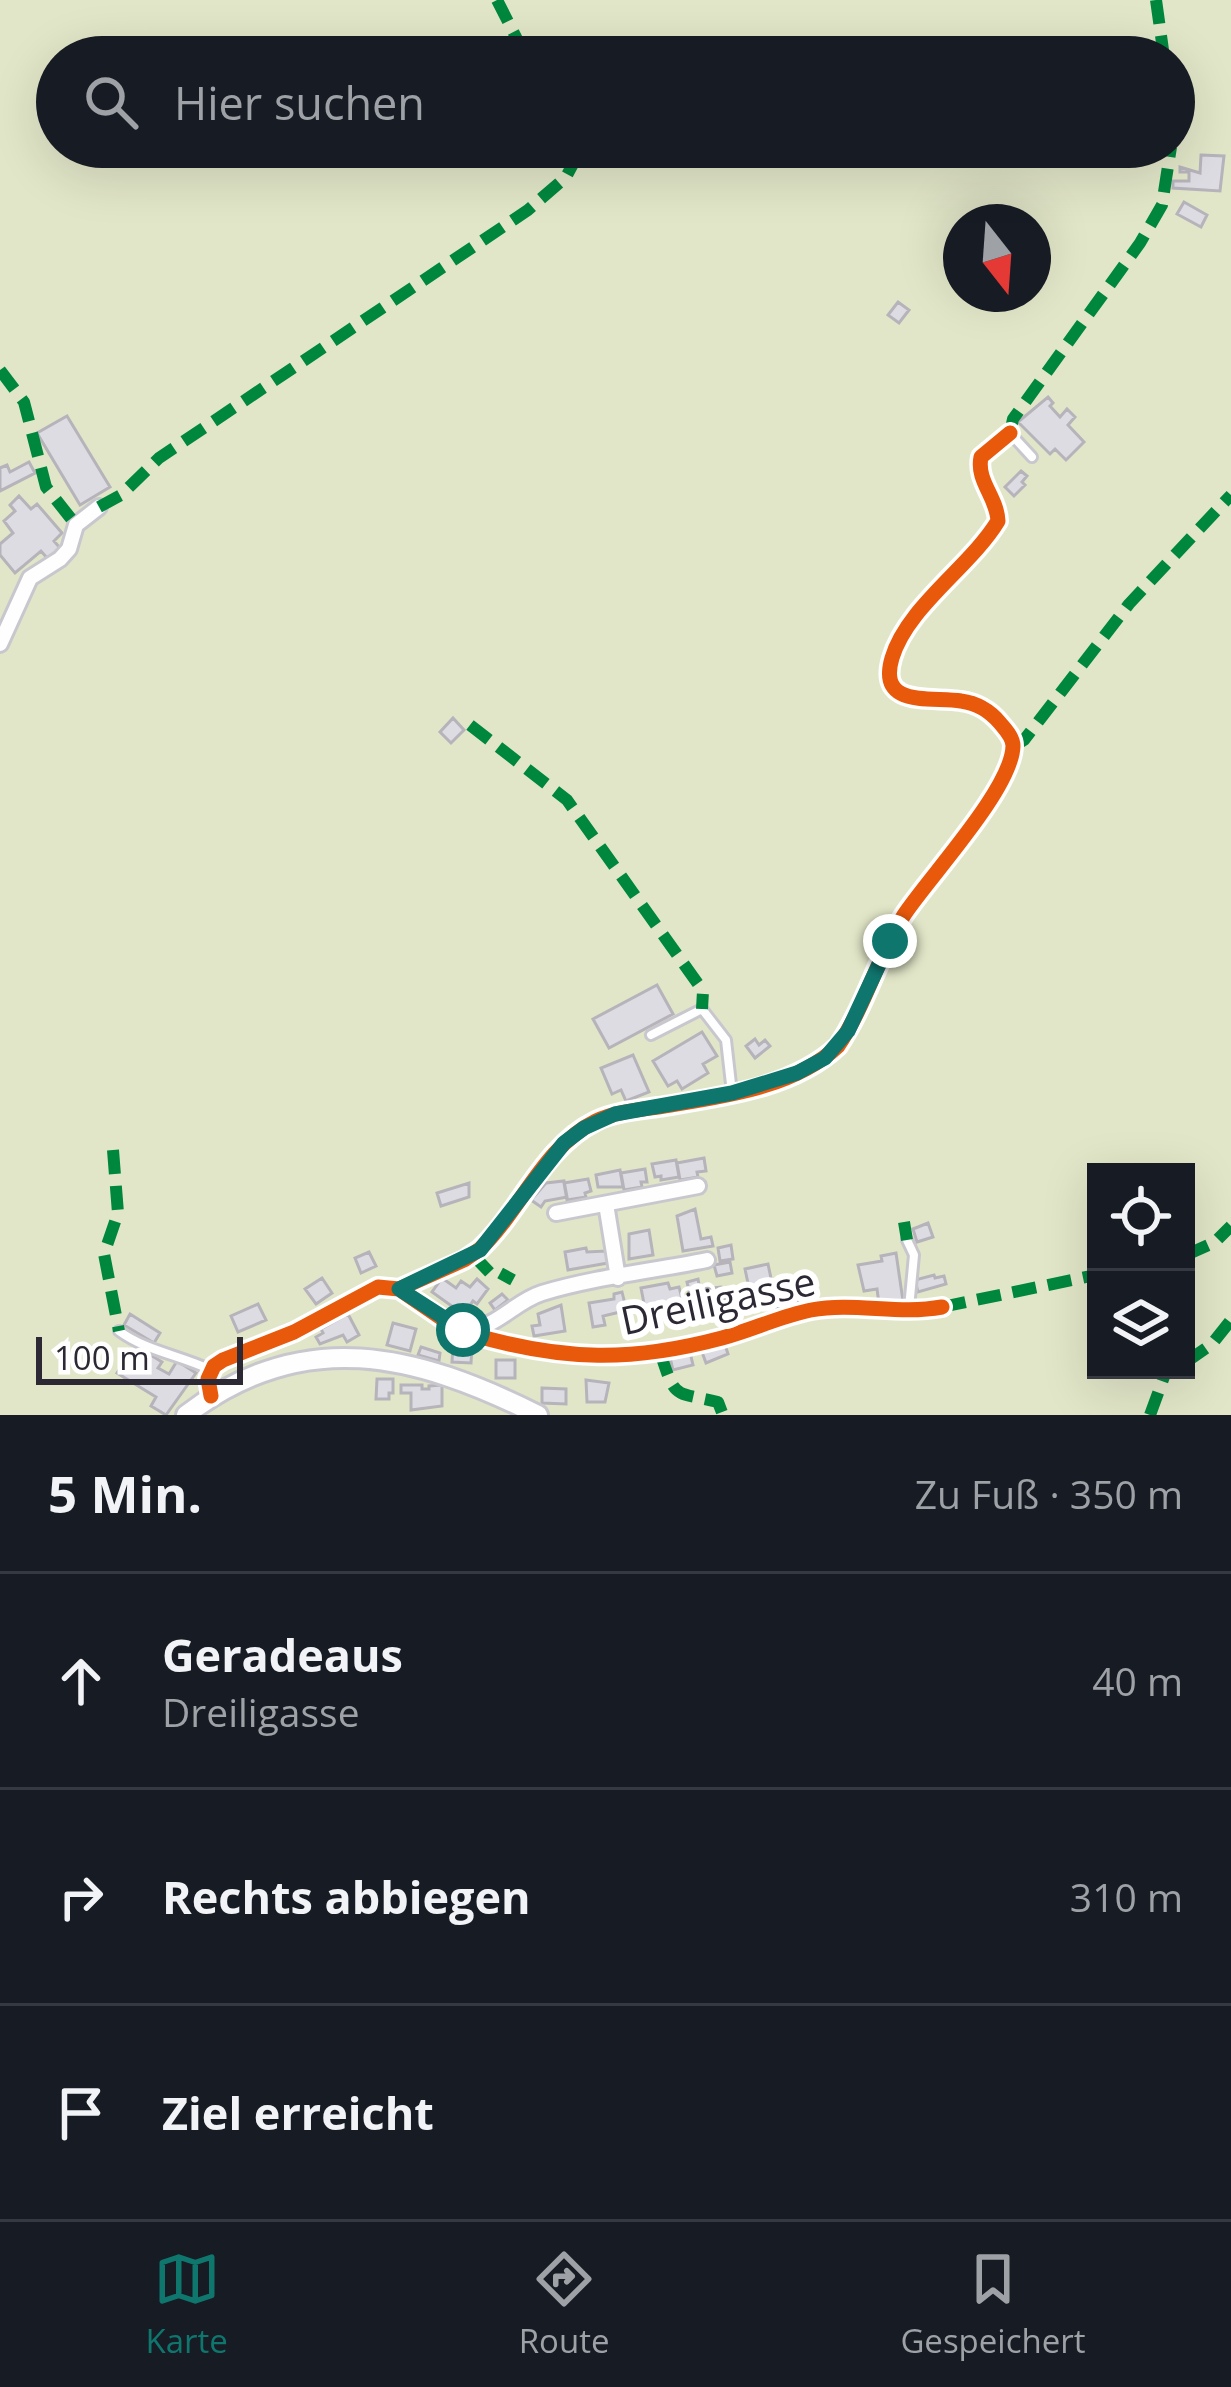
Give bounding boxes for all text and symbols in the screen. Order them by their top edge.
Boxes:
search box [36,36,1195,168]
icon: search [78,69,144,135]
text: Hier suchen [174,72,425,133]
north arrow [943,204,1051,312]
route end [863,914,917,968]
map controls [1087,1163,1195,1379]
button: locate [1087,1163,1195,1271]
street label: Dreiligasse [616,1253,820,1346]
button: layers [1087,1271,1195,1379]
route start [436,1303,490,1357]
scale bar [36,1331,243,1384]
text: 100 m [54,1335,150,1380]
text: 5 Min. [48,1458,202,1528]
text: Zu Fuß · 350 m [915,1467,1183,1520]
text: Geradeaus [162,1624,403,1685]
icon: ahead [48,1648,114,1714]
text: 40 m [1092,1654,1183,1707]
text: Dreiligasse [162,1685,360,1738]
icon: right [48,1864,114,1930]
text: Rechts abbiegen [162,1866,531,1927]
text: 310 m [1070,1870,1183,1923]
icon: arrive [48,2080,114,2146]
text: Ziel erreicht [162,2082,434,2143]
tab: Karte [145,2246,228,2363]
tab: Route [519,2246,609,2363]
tab: Gespeichert [900,2246,1086,2363]

